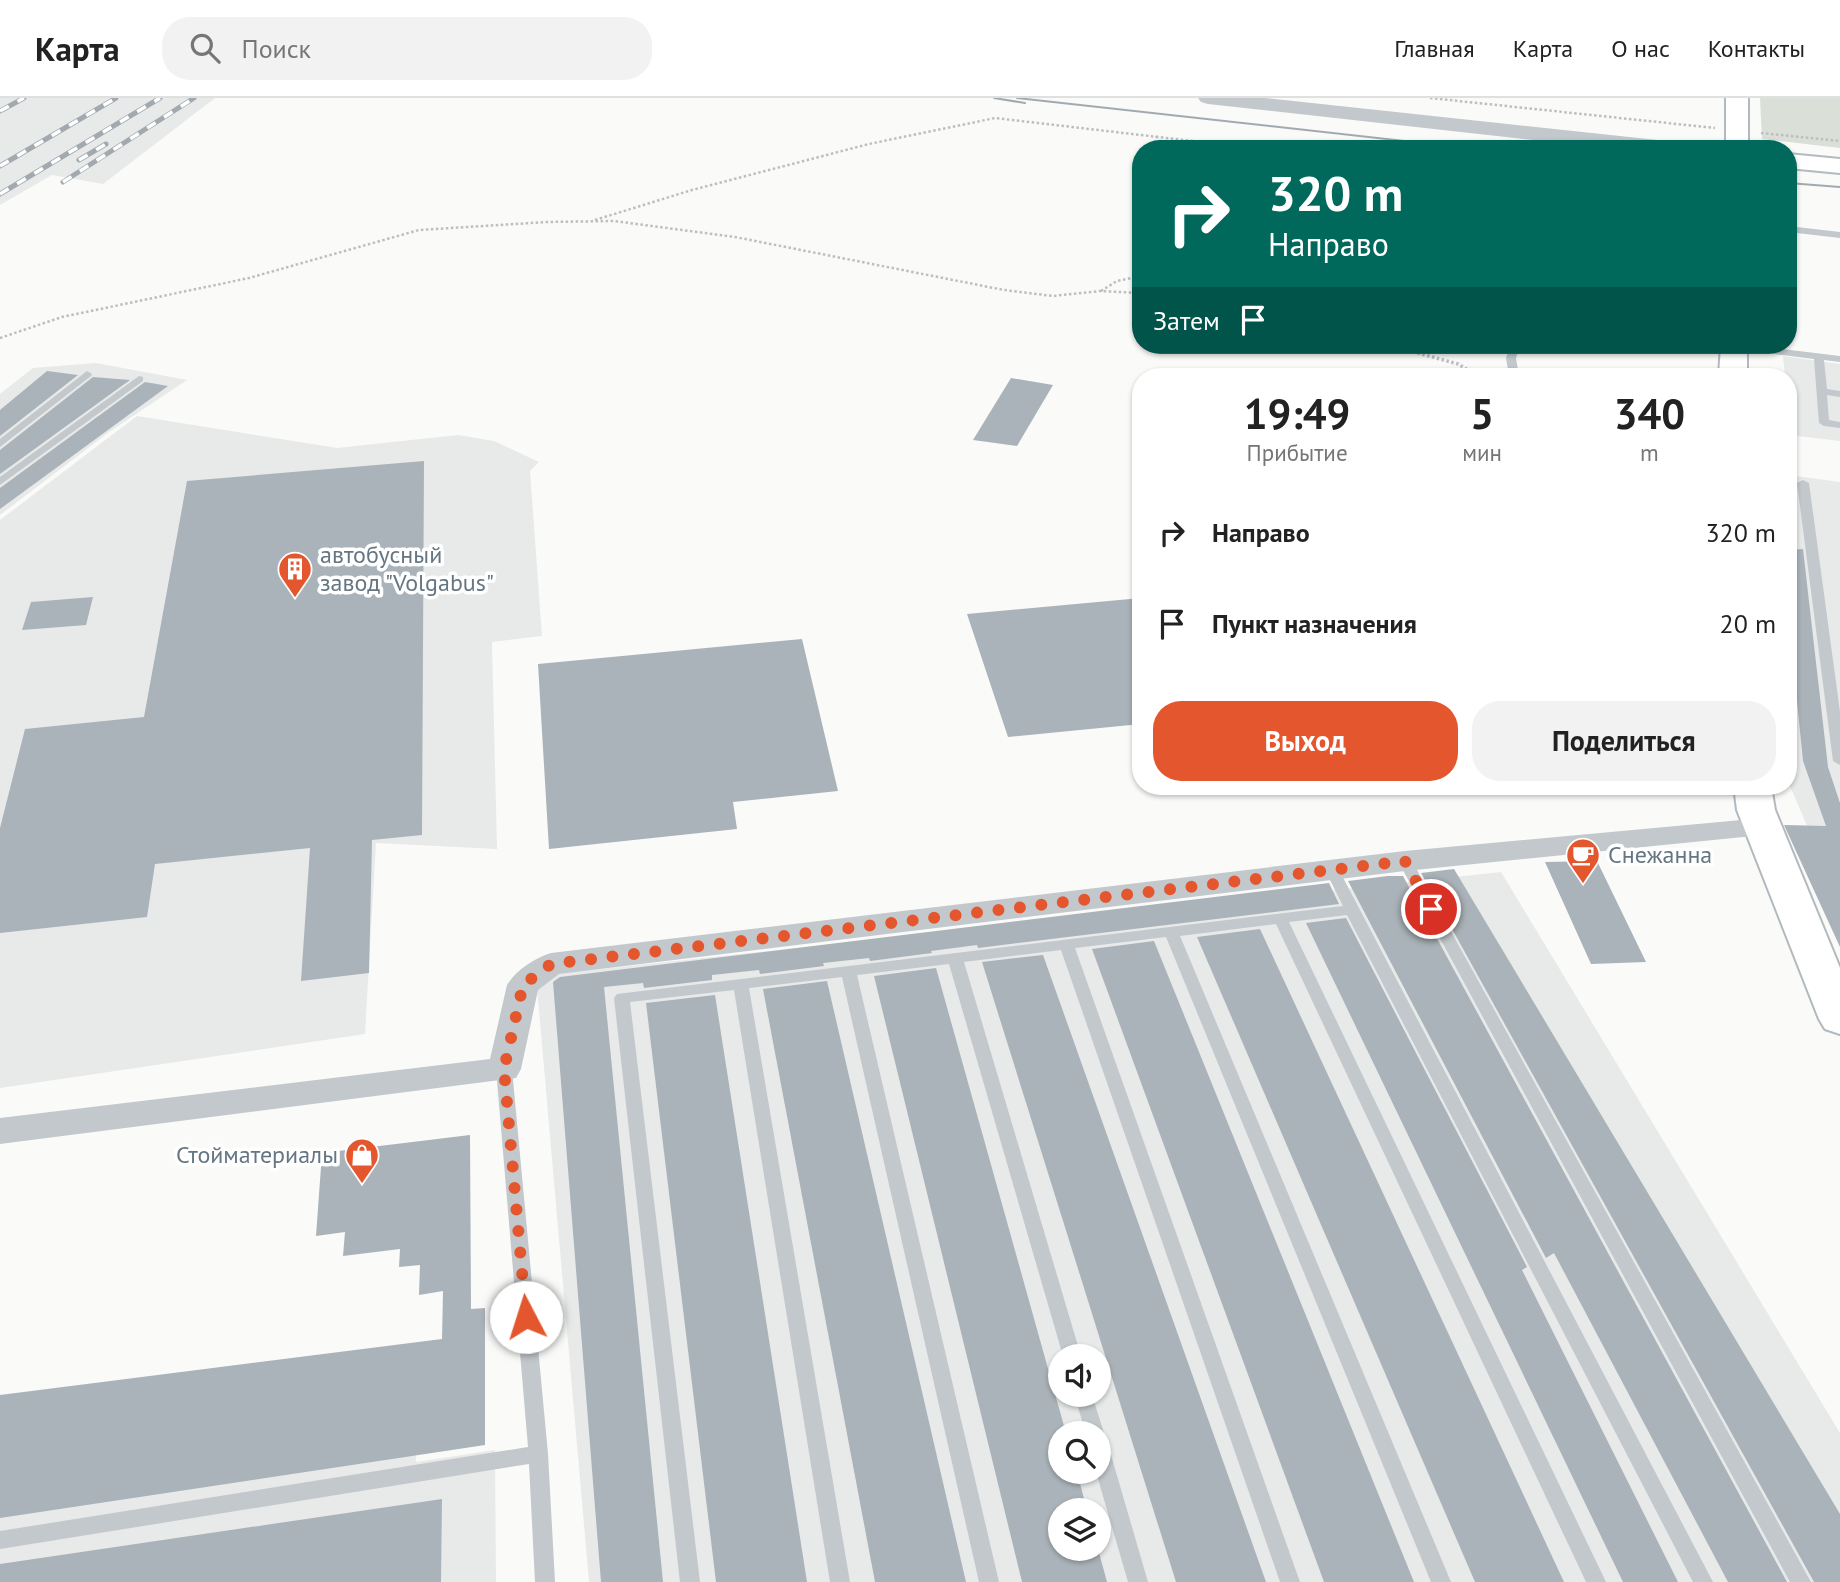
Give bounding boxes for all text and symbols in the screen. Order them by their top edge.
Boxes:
search box [162,17,652,80]
text: Карта [35,27,120,70]
icon: search [186,29,224,67]
text: Поиск [242,32,311,65]
text: Главная [1394,33,1475,64]
text: Карта [1513,33,1573,64]
text: О нас [1611,33,1670,64]
text: Контакты [1708,33,1805,64]
text: 320 m [1268,161,1403,225]
icon: right [1153,168,1244,259]
text: Направо [1268,223,1389,265]
icon: arrive [1234,301,1272,339]
text: Затем [1153,304,1220,337]
text: 19:49 [1244,386,1350,441]
text: 5 [1470,386,1494,441]
text: 340 [1614,386,1685,441]
text: Прибытие [1247,438,1348,467]
text: мин [1462,438,1502,467]
text: m [1640,438,1659,467]
icon: right [1153,514,1191,552]
text: Направо [1212,516,1310,549]
text: 320 m [1705,516,1776,549]
place label: автобусный завод "Volgabus" [320,539,494,598]
building icon: автобусный завод "Volgabus" [276,550,314,599]
icon: arrive [1153,605,1191,643]
text: Пункт назначения [1212,607,1417,640]
text: 20 m [1720,607,1776,640]
button: Выход [1153,701,1458,781]
button: Поделиться [1472,701,1776,781]
cafe icon: Снежанна [1564,836,1602,885]
place label: Снежанна [1608,839,1712,870]
pin [1401,879,1461,939]
icon: arrive [1412,890,1450,928]
shop icon: Стойматериалы [343,1136,381,1185]
place label: Стойматериалы [176,1139,338,1170]
position arrow [489,1280,563,1354]
map controls [1048,1344,1111,1561]
button: sound [1048,1344,1111,1407]
button: search [1048,1421,1111,1484]
button: layers [1048,1498,1111,1561]

